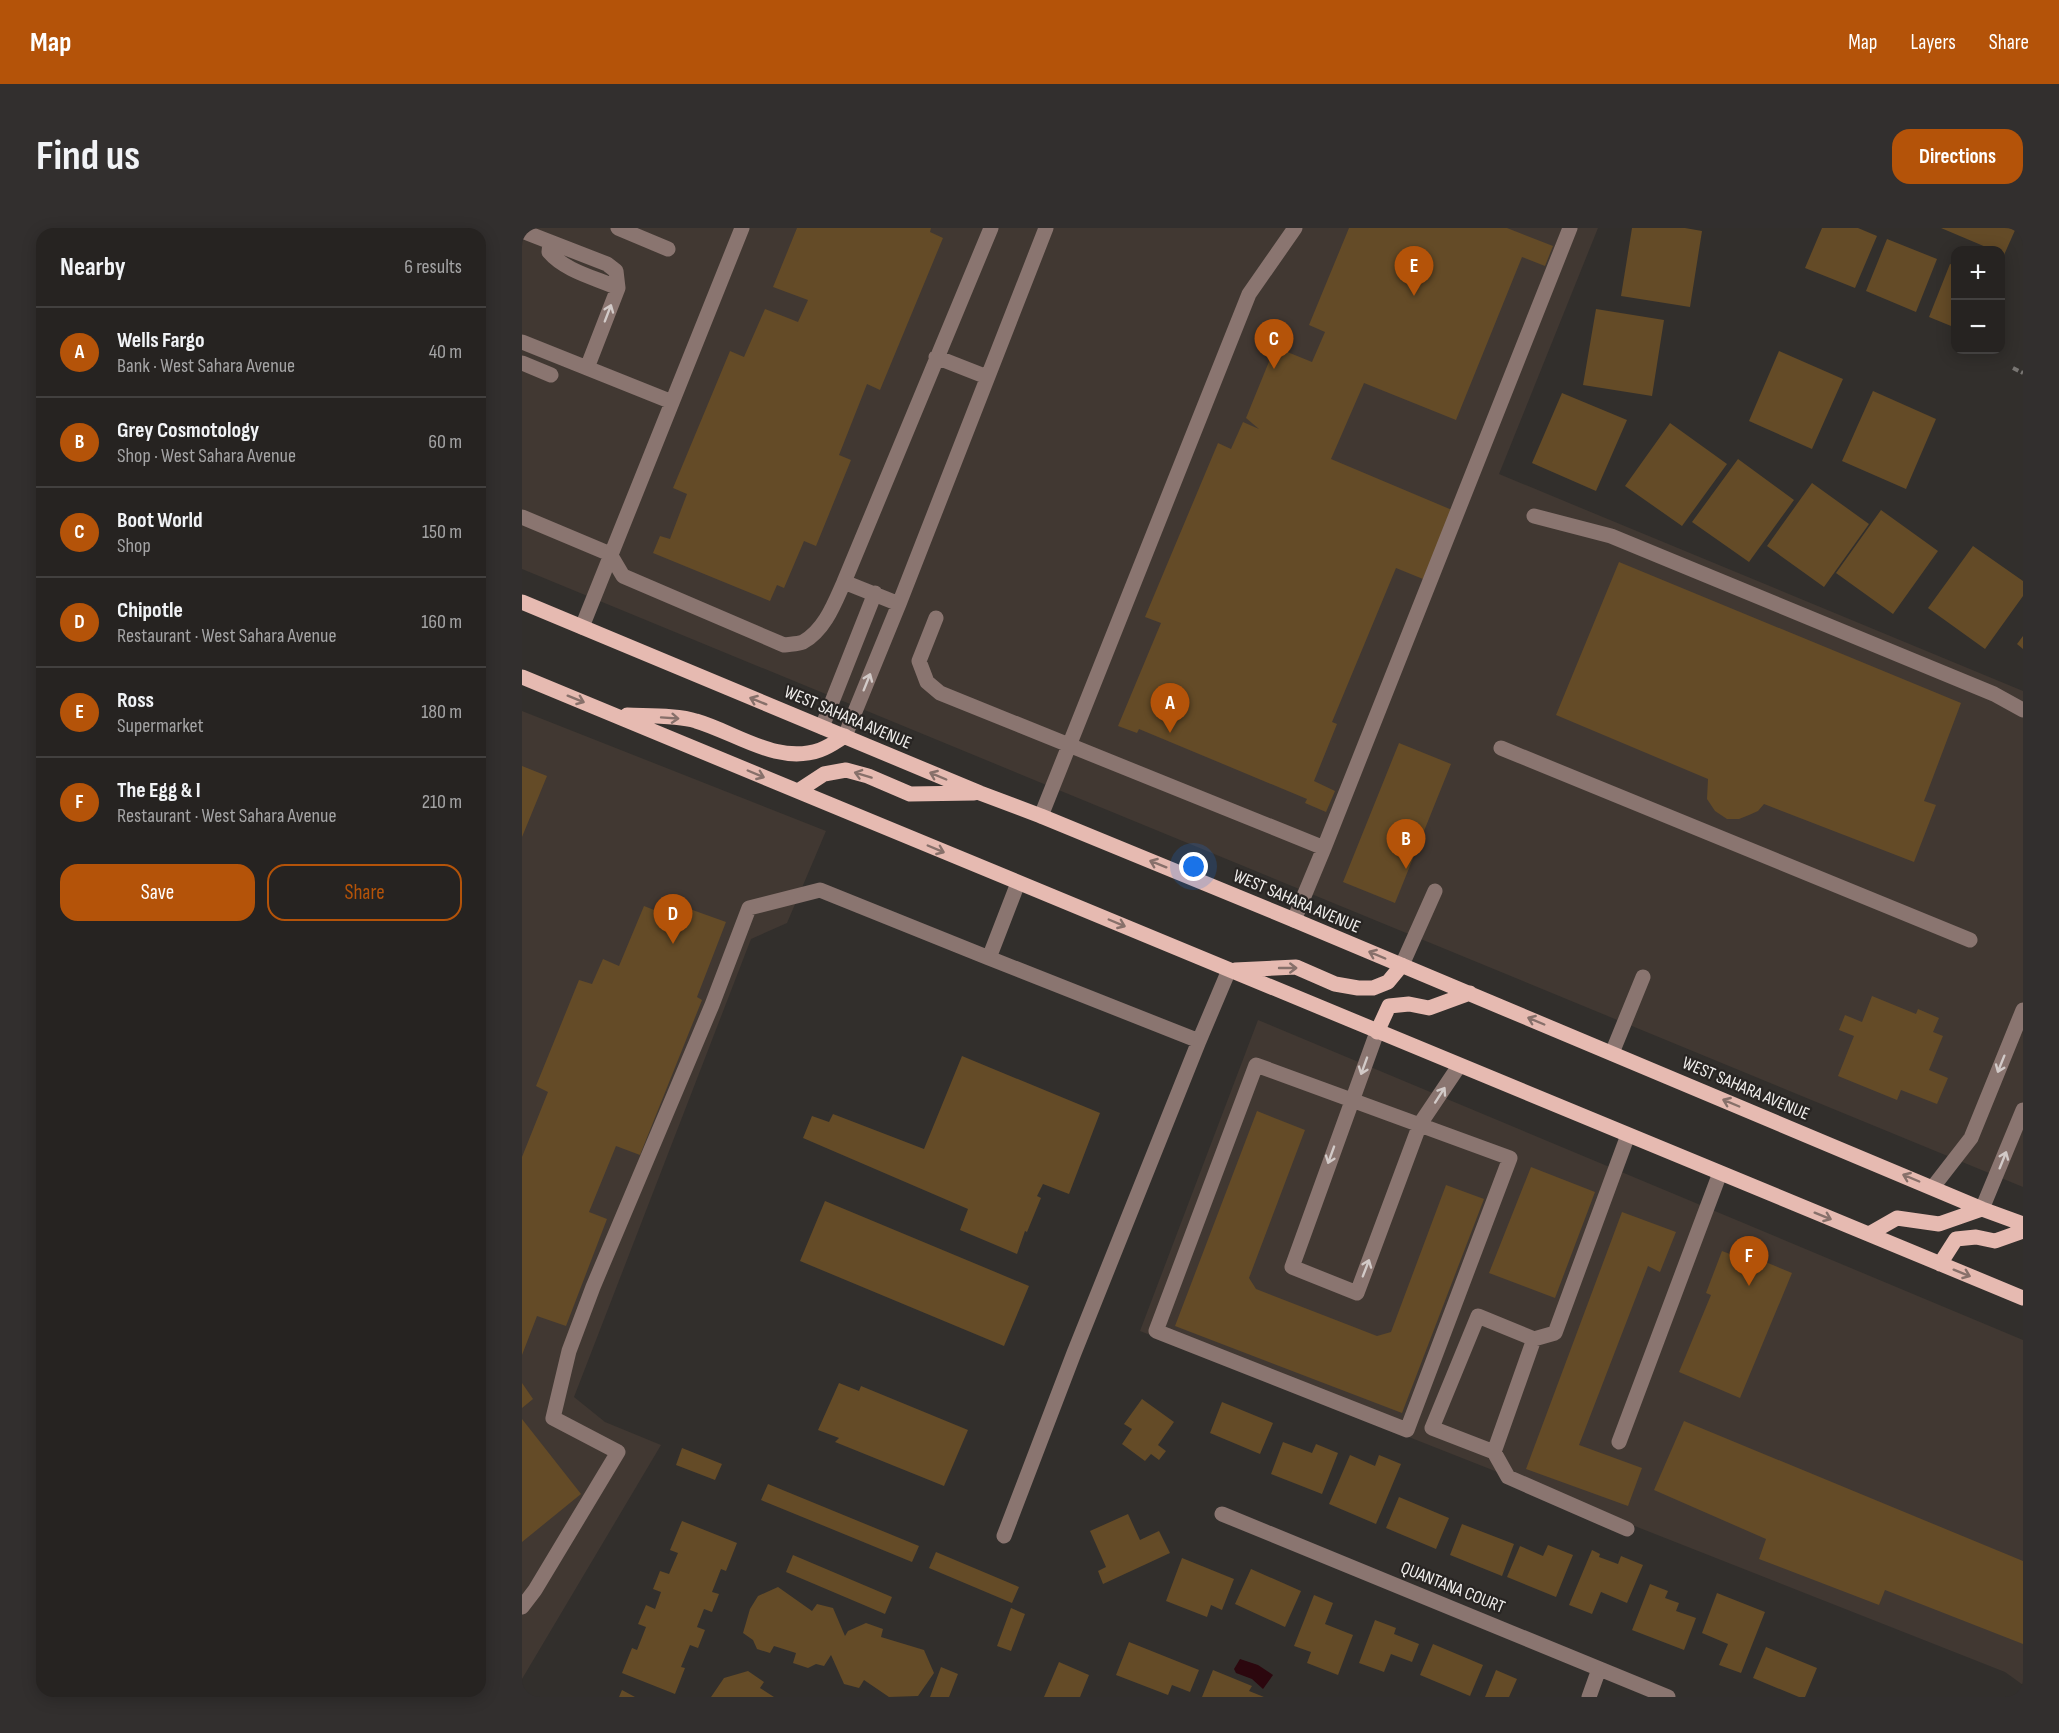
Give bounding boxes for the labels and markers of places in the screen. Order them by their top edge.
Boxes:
pin: E [1394,247,1434,296]
pin: C [1254,320,1293,369]
pin: A [1150,684,1190,733]
pin: B [1386,820,1426,869]
pin: D [654,894,692,944]
pin: F [1730,1236,1768,1286]

